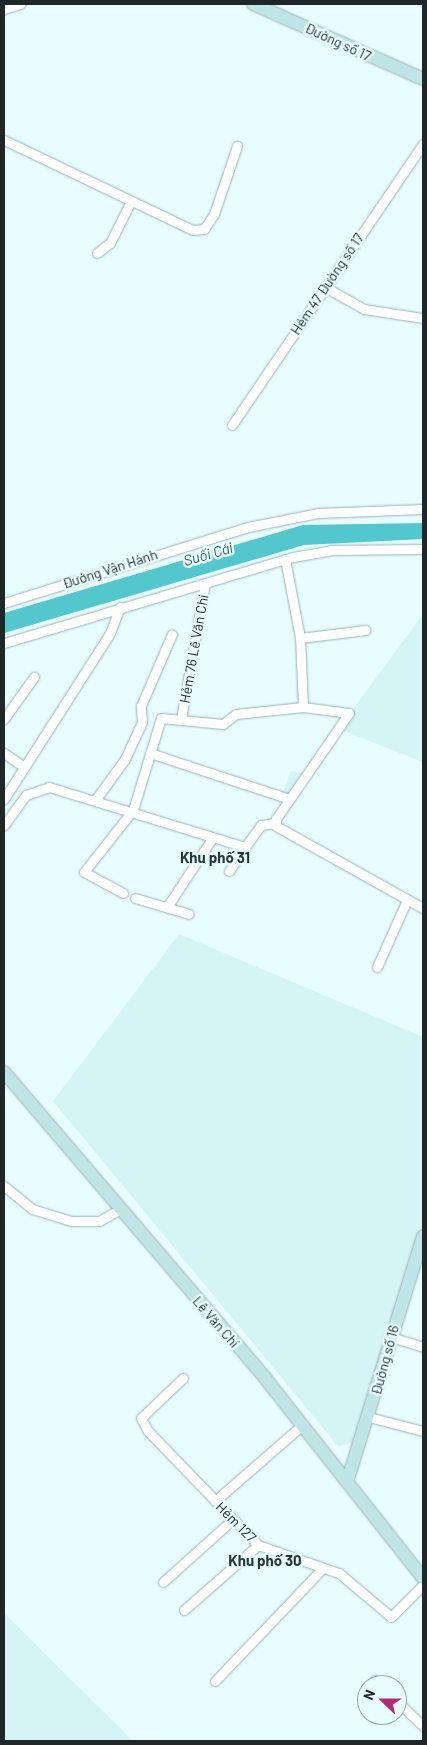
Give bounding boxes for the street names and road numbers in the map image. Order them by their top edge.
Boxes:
street label: Đường số 17 [302,19,374,65]
street label: Hẻm 47 Đường số 17 [287,230,367,338]
street label: Đường Vận Hành [60,546,160,592]
street label: Hẻm 76 Lê Văn Chí [176,593,212,705]
street label: Lê Văn Chí [189,1293,243,1351]
street label: Đường số 16 [368,1323,402,1397]
street label: Hẻm 127 [212,1498,260,1546]

